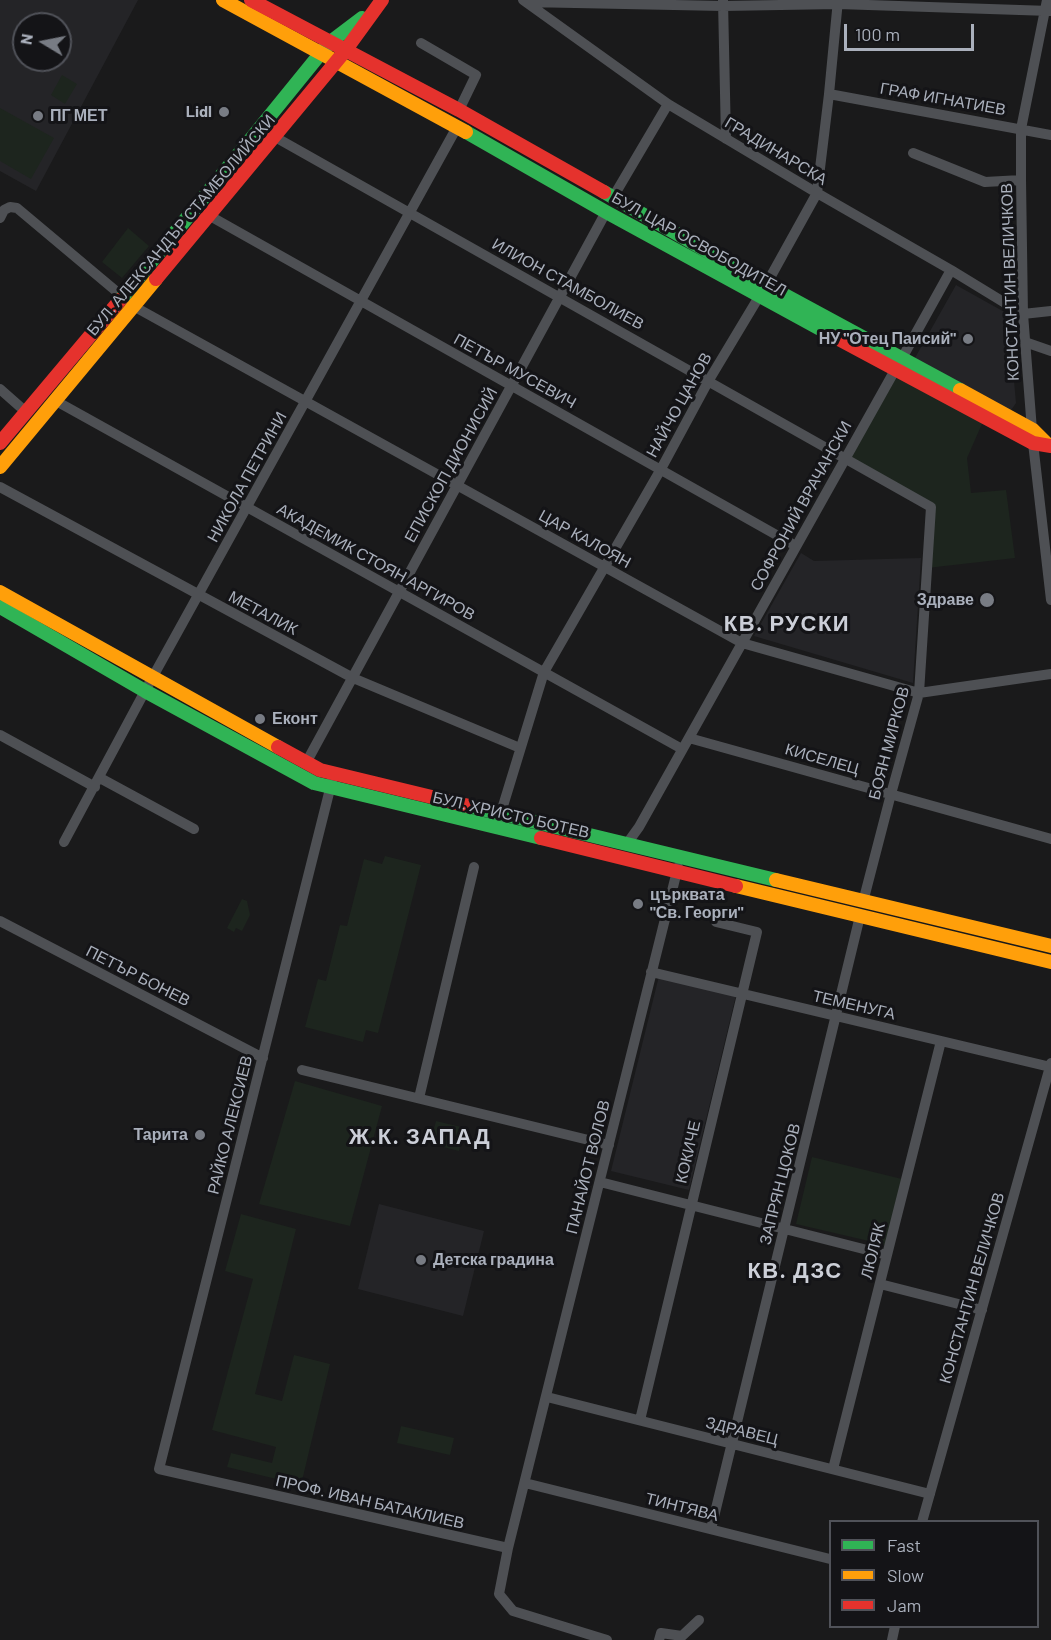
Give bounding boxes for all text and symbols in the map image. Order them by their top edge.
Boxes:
north arrow [12,12,72,72]
scale bar [847,12,978,50]
text: 100 m [855,23,900,45]
text: N [15,32,36,46]
street label: ГРАФ ИГНАТИЕВ [879,78,1007,120]
place label: Lidl [186,102,212,122]
marker: Lidl [217,105,231,119]
place label: ПГ МЕТ [50,106,108,126]
marker: ПГ МЕТ [31,109,45,123]
street label: БУЛ. АЛЕКСАНДЪР СТАМБОЛИЙСКИ [83,111,279,339]
street label: ГРАДИНАРСКА [721,113,831,189]
street label: КОНСТАНТИН ВЕЛИЧКОВ [997,183,1023,381]
street label: БУЛ. ЦАР ОСВОБОДИТЕЛ [608,188,790,300]
street label: ИЛИОН СТАМБОЛИЕВ [489,234,647,334]
street label: ПЕТЪР МУСЕВИЧ [450,329,580,413]
place label: НУ "Отец Паисий" [819,329,956,349]
marker: НУ "Отец Паисий" [961,332,975,346]
street label: НАЙЧО ЦАНОВ [642,349,716,461]
street label: ЕПИСКОП ДИОНИСИЙ [400,384,502,546]
street label: НИКОЛА ПЕТРИНИ [203,408,291,546]
street label: СОФРОНИЙ ВРАЧАНСКИ [746,418,856,594]
street label: АКАДЕМИК СТОЯН АРГИРОВ [274,499,478,625]
street label: ЦАР КАЛОЯН [536,506,634,572]
street label: МЕТАЛИК [225,587,301,639]
place label: Здраве [917,590,974,610]
marker: Здраве [978,591,996,609]
district label: КВ. РУСКИ [724,611,850,637]
street label: БОЯН МИРКОВ [865,684,913,802]
place label: Еконт [272,709,318,729]
marker: Еконт [253,712,267,726]
street label: КИСЕЛЕЦ [783,739,861,779]
street label: БУЛ. ХРИСТО БОТЕВ [431,788,591,842]
place label: църквата "Св. Георги" [650,885,744,923]
marker: църквата "Св. Георги" [631,897,645,911]
street label: ПЕТЪР БОНЕВ [83,942,193,1010]
street label: ТЕМЕНУГА [811,986,897,1024]
street label: РАЙКО АЛЕКСИЕВ [203,1054,257,1196]
street label: ПАНАЙОТ ВОЛОВ [562,1098,614,1236]
street label: КОКИЧЕ [671,1119,705,1185]
street label: ЗАПРЯН ЦОКОВ [756,1121,804,1247]
district label: Ж.К. ЗАПАД [349,1124,491,1150]
place label: Тарита [133,1125,188,1145]
marker: Тарита [193,1128,207,1142]
street label: КОНСТАНТИН ВЕЛИЧКОВ [935,1190,1009,1386]
street label: ЛЮЛЯК [857,1221,889,1281]
place label: Детска градина [433,1250,554,1270]
marker: Детска градина [414,1253,428,1267]
district label: КВ. ДЗС [747,1258,843,1284]
street label: ЗДРАВЕЦ [704,1413,780,1449]
street label: ПРОФ. ИВАН БАТАКЛИЕВ [274,1471,466,1533]
street label: ТИНТЯВА [643,1489,721,1525]
legend [829,1520,1039,1628]
text: Fast [887,1534,921,1556]
text: Slow [887,1564,924,1586]
text: Jam [887,1594,921,1616]

